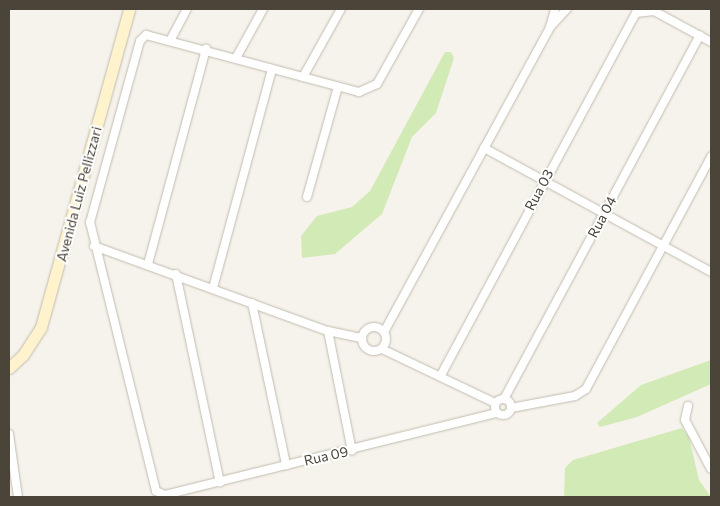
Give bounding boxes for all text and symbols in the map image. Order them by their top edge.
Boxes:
street label: Avenida Luiz Pellizzari [53,125,105,263]
street label: Rua 03 [521,167,557,213]
street label: Rua 04 [584,193,620,241]
street label: Rua 09 [302,443,350,469]

